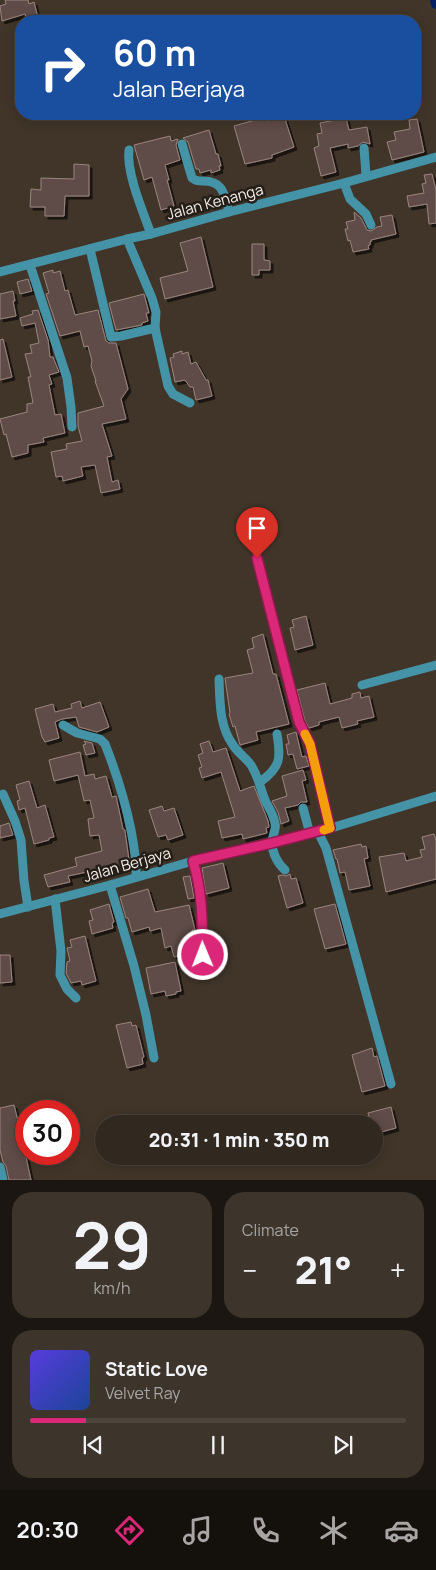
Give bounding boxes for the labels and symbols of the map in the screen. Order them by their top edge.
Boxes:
street label: Jalan Kenanga [164,179,266,225]
pin [236,507,278,558]
street label: Jalan Berjaya [81,842,173,887]
position arrow [176,928,228,980]
speed limit sign: 30 [15,1100,80,1165]

